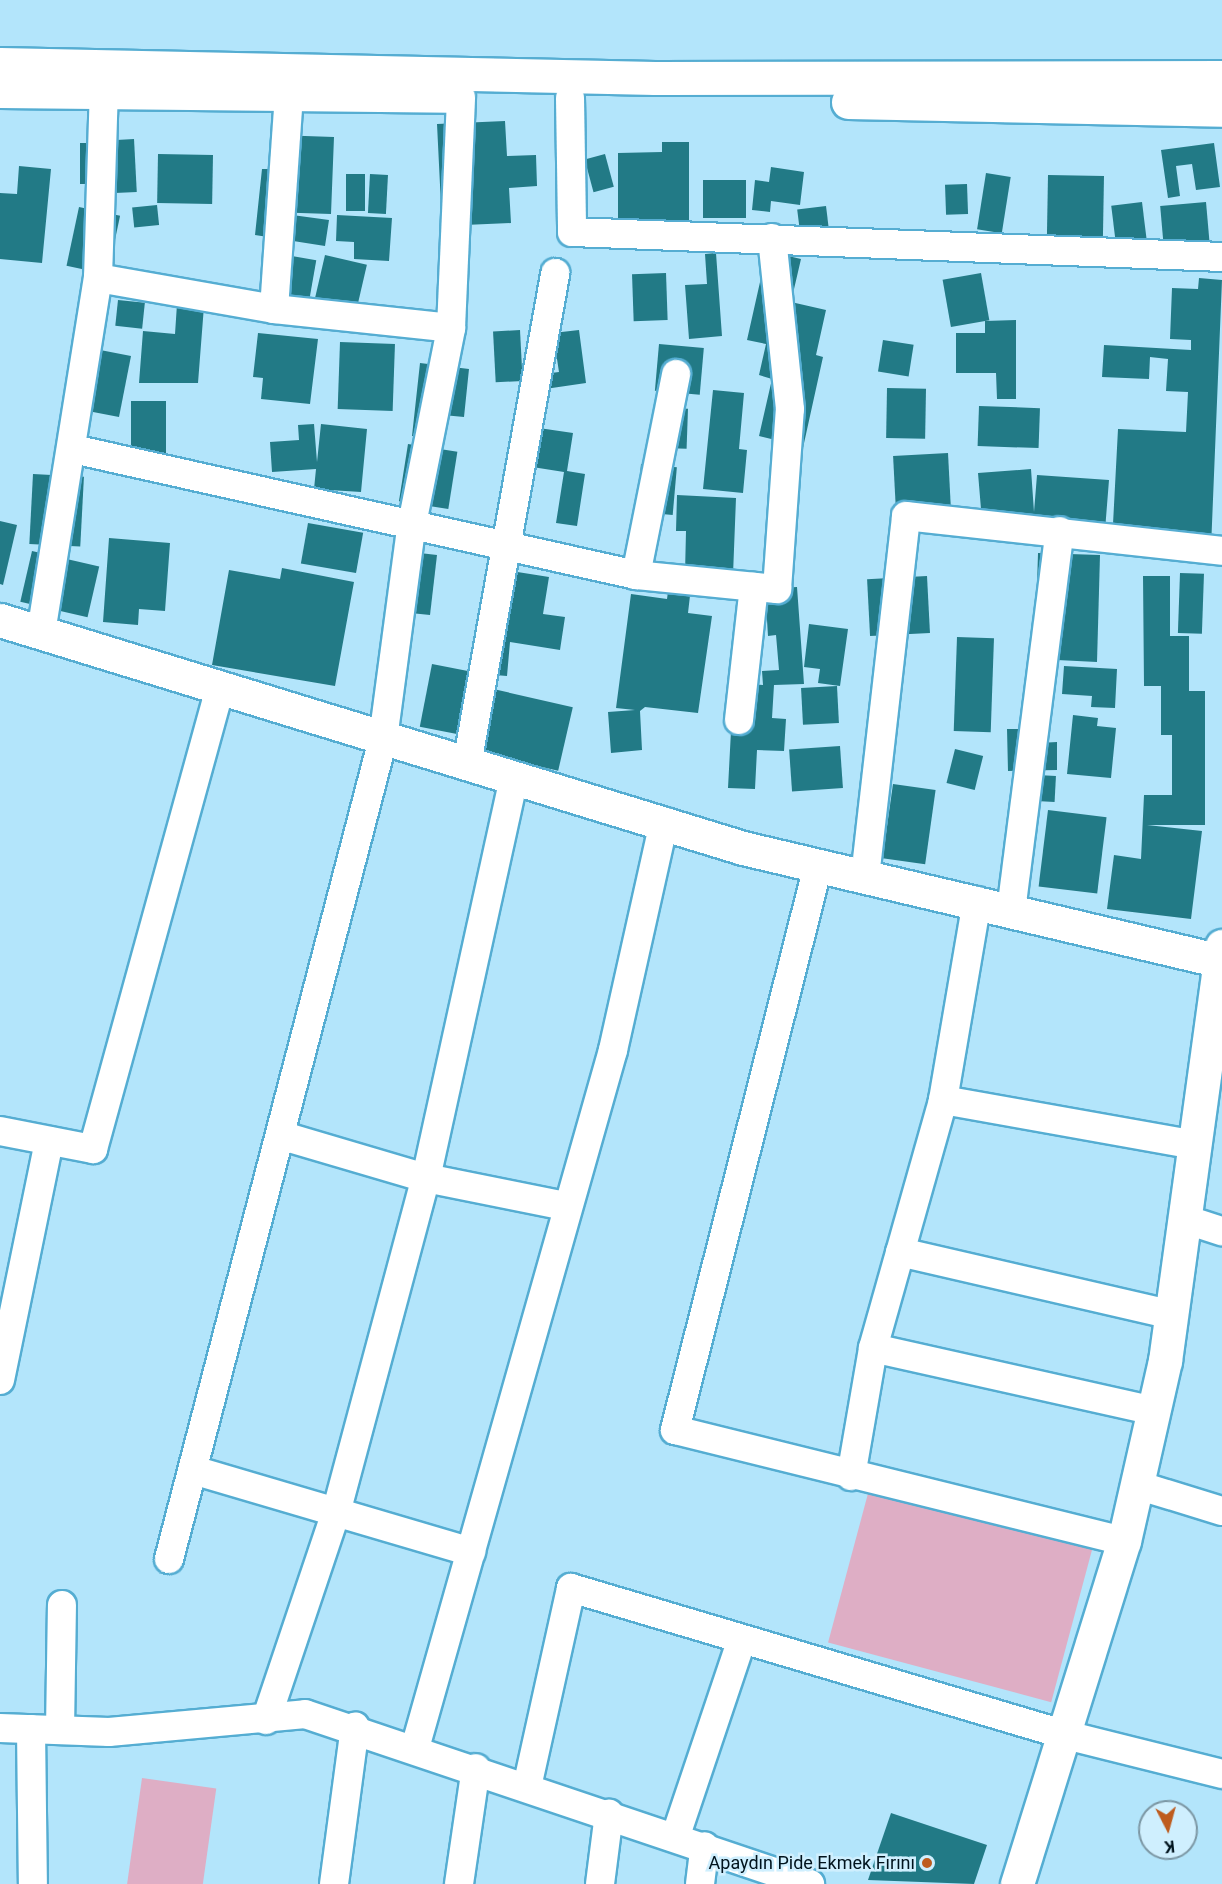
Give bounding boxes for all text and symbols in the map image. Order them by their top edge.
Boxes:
north arrow [1138,1800,1198,1860]
text: K [1164,1836,1176,1856]
place label: Apaydın Pide Ekmek Fırını [709,1852,915,1874]
marker: Apaydın Pide Ekmek Fırını [920,1856,934,1870]

